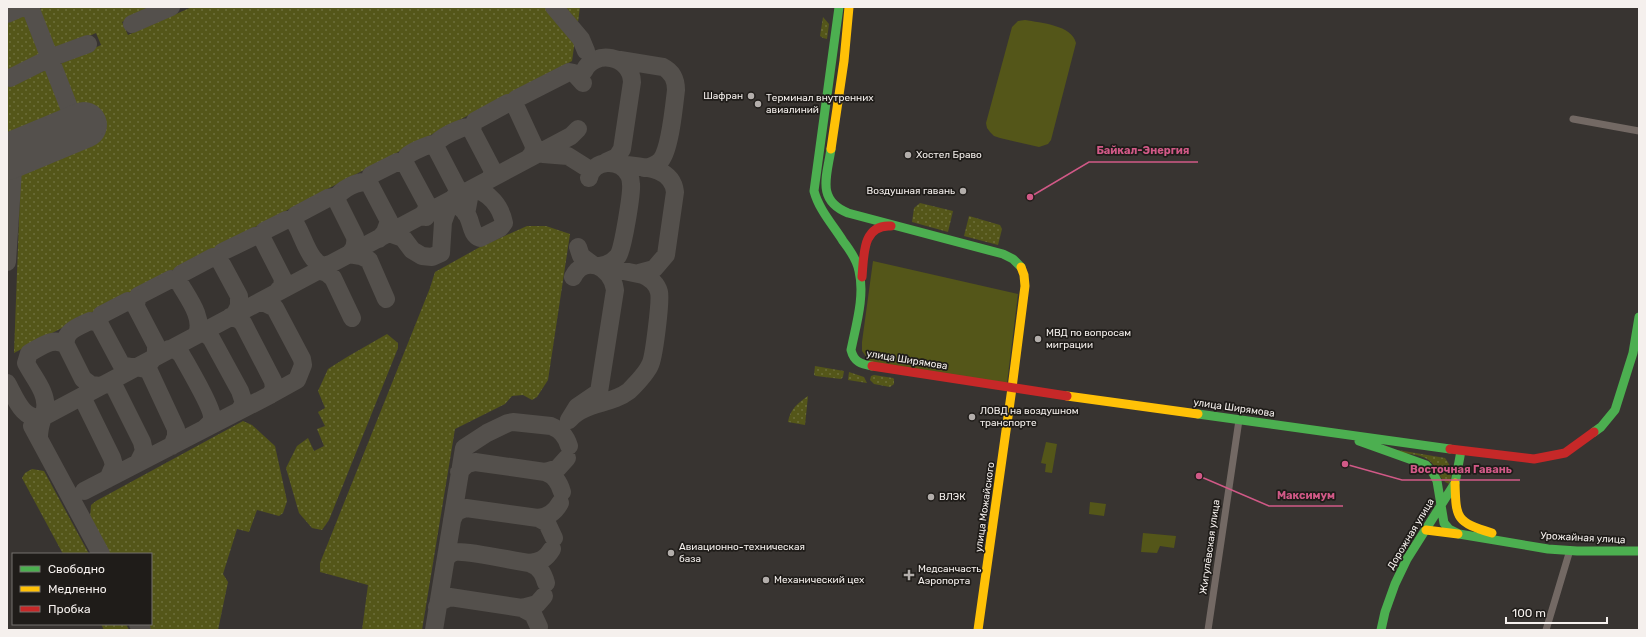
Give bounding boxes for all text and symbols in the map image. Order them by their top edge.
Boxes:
place label: Шафран [703,90,743,102]
marker: Шафран [746,91,756,101]
place label: Терминал внутренних авиалиний [766,92,874,116]
marker: Терминал внутренних авиалиний [753,99,763,109]
callout: Байкал-Энергия [1089,139,1198,162]
text: Байкал-Энергия [1097,144,1189,157]
place label: Хостел Браво [916,149,982,161]
marker: Хостел Браво [903,150,913,160]
place label: Воздушная гавань [867,185,955,197]
marker: Воздушная гавань [958,186,968,196]
place label: МВД по вопросам миграции [1046,327,1131,351]
marker: МВД по вопросам миграции [1033,334,1043,344]
street label: улица Ширямова [866,348,948,372]
street label: улица Ширямова [1193,396,1275,420]
place label: ЛОВД на воздушном транспорте [980,405,1079,429]
marker: ЛОВД на воздушном транспорте [967,412,977,422]
callout: Восточная Гавань [1402,457,1520,480]
street label: улица Можайского [973,461,997,553]
text: Восточная Гавань [1410,463,1512,476]
callout: Максимум [1269,483,1343,506]
text: Максимум [1277,489,1335,502]
place label: ВЛЭК [939,491,966,503]
marker: ВЛЭК [926,492,936,502]
street label: Дорожная улица [1385,496,1437,572]
street label: Жигулёвская улица [1197,499,1223,595]
street label: Урожайная улица [1540,530,1626,546]
place label: Авиационно-техническая база [679,541,805,565]
marker: Авиационно-техническая база [666,548,676,558]
legend [12,553,152,625]
text: Свободно [48,562,105,576]
place label: Медсанчасть Аэропорта [918,563,981,587]
marker: Медсанчасть Аэропорта [903,569,915,581]
place label: Механический цех [774,574,865,586]
marker: Механический цех [761,575,771,585]
text: Медленно [48,582,107,596]
scale bar [1506,599,1607,625]
text: Пробка [48,602,91,616]
text: 100 m [1512,606,1546,620]

